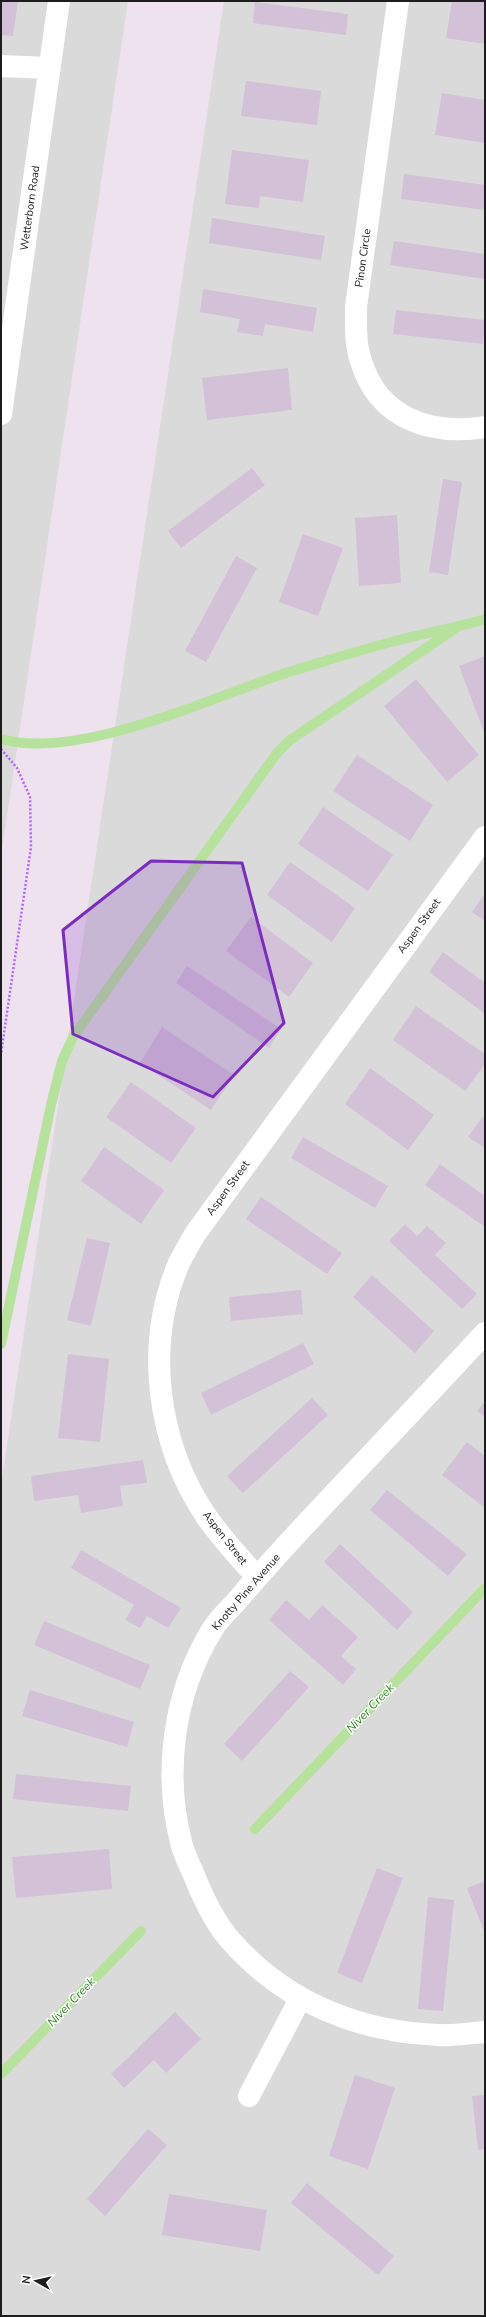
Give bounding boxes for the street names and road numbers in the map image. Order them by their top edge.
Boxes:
street label: Wetterborn Road [17,164,43,252]
street label: Pinon Circle [351,228,375,288]
street label: Aspen Street [394,895,444,957]
street label: Aspen Street [203,1157,253,1219]
street label: Aspen Street [199,1508,251,1568]
street label: Knotty Pine Avenue [208,1550,284,1634]

